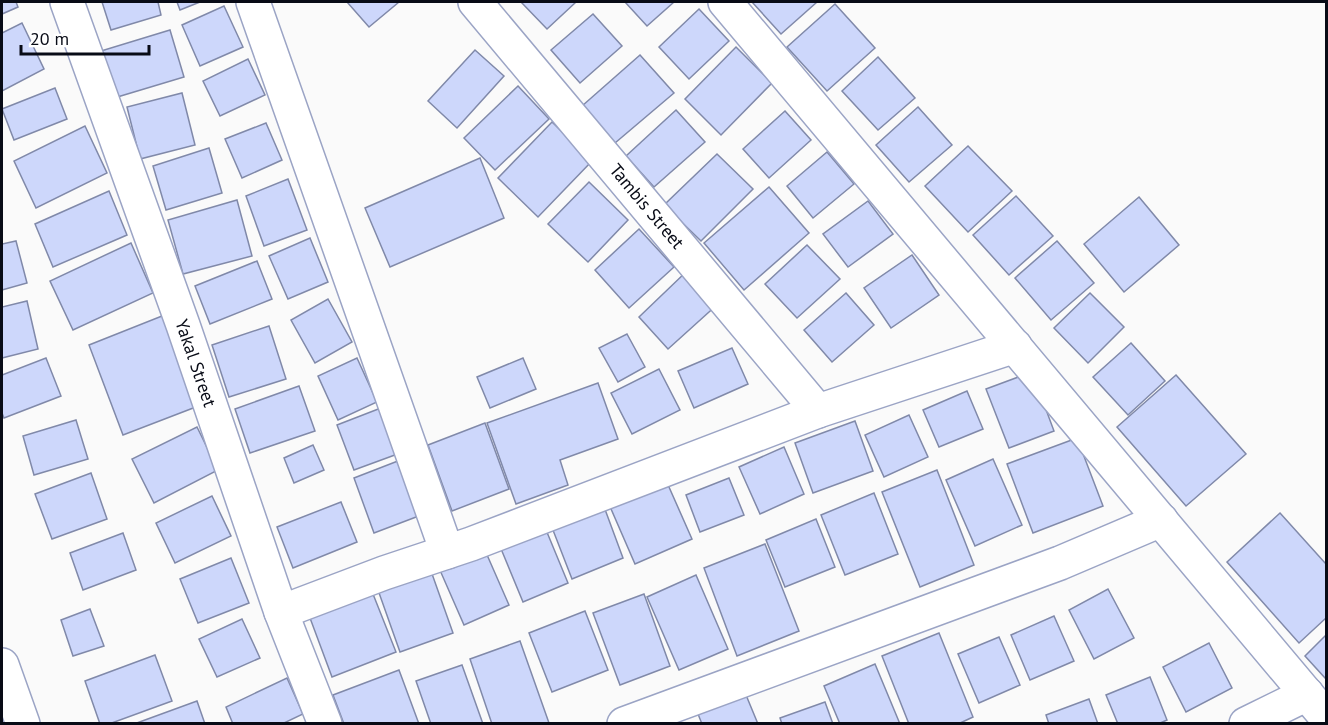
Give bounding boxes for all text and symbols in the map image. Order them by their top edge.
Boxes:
scale bar [21,18,148,56]
text: 20 m [30,27,69,50]
street label: Tambis Street [605,159,689,253]
street label: Yakal Street [170,316,222,410]

